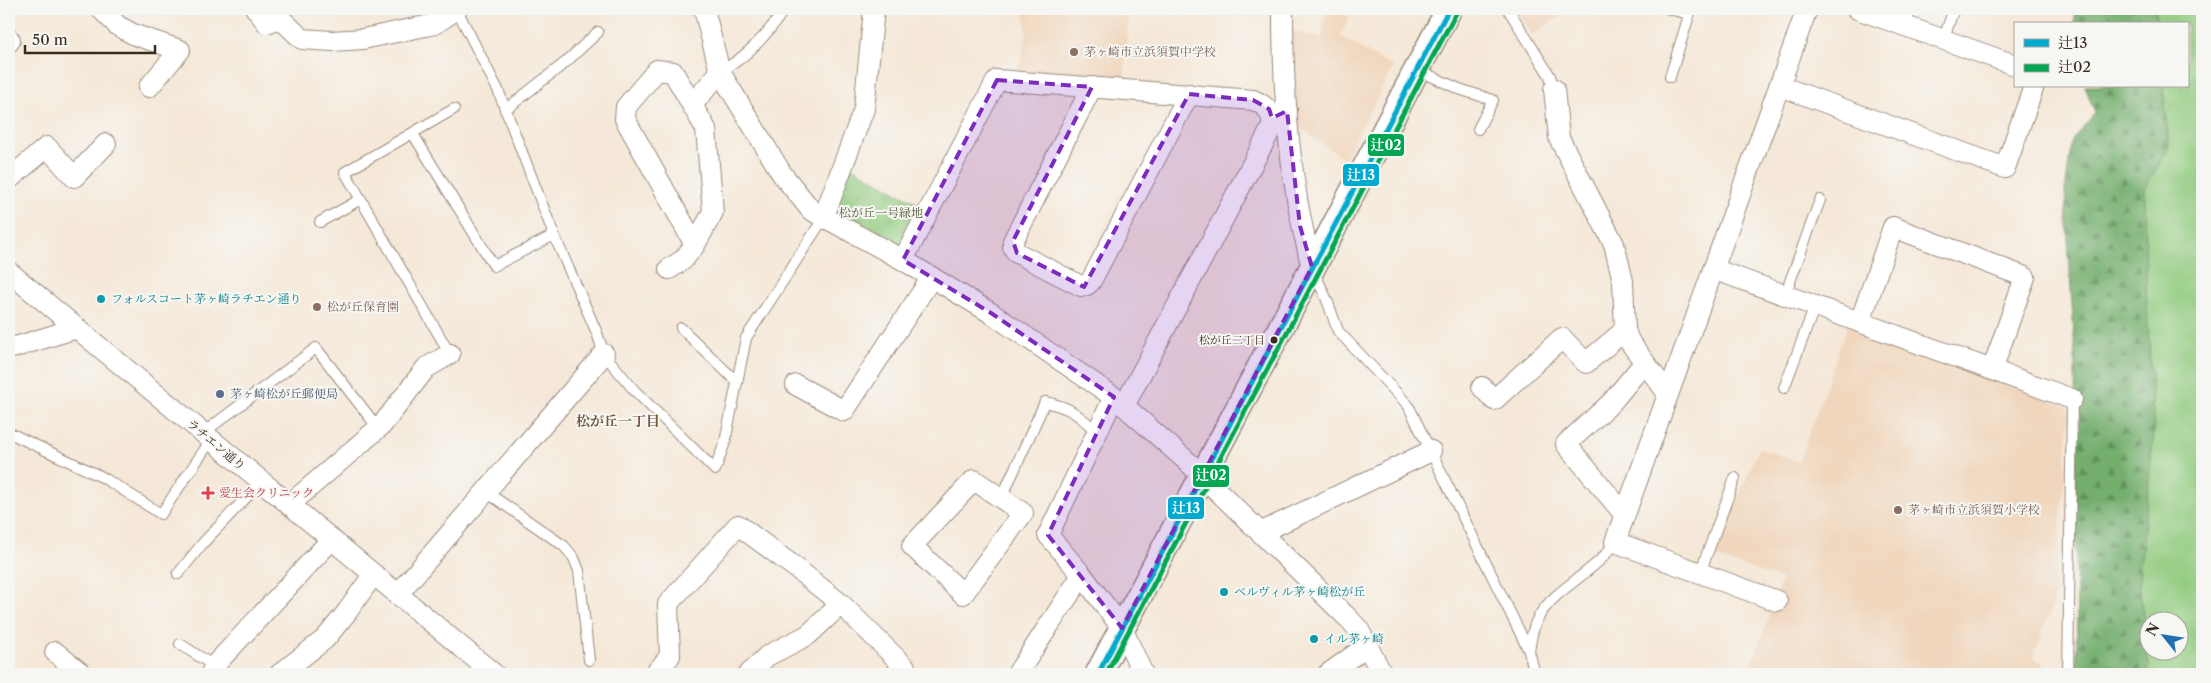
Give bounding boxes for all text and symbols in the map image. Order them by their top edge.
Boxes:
scale bar [25,22,155,54]
legend [2014,22,2188,88]
text: 50 m [32,30,68,49]
text: 辻13 [2058,33,2088,52]
place label: 茅ヶ崎市立浜須賀中学校 [1084,44,1216,59]
marker: 茅ヶ崎市立浜須賀中学校 [1068,46,1080,58]
text: 辻02 [2058,57,2091,76]
line badge: 辻02 [1367,133,1405,157]
text: 辻02 [1370,136,1402,154]
line badge: 辻13 [1342,163,1380,187]
text: 辻13 [1347,166,1375,184]
park label: 松が丘一号緑地 [839,205,923,220]
place label: フォルスコート茅ヶ崎ラチエン通り [111,291,302,306]
marker: フォルスコート茅ヶ崎ラチエン通り [95,293,107,305]
place label: 松が丘保育園 [327,299,399,314]
marker: 松が丘保育園 [311,301,323,313]
place label: 松が丘二丁目 [1199,333,1265,347]
marker: 松が丘二丁目 [1269,335,1279,345]
place label: 茅ヶ崎松が丘郵便局 [230,386,338,401]
marker: 茅ヶ崎松が丘郵便局 [214,388,226,400]
district label: 松が丘一丁目 [576,412,660,430]
street label: ラチエン通り [184,416,249,473]
line badge: 辻02 [1192,464,1230,488]
text: 辻02 [1195,466,1227,484]
place label: 愛生会クリニック [219,485,314,500]
marker: 愛生会クリニック [201,486,215,500]
line badge: 辻13 [1167,496,1205,520]
text: 辻13 [1172,499,1200,517]
place label: 茅ヶ崎市立浜須賀小学校 [1908,502,2040,517]
marker: 茅ヶ崎市立浜須賀小学校 [1892,504,1904,516]
place label: ベルヴィル茅ヶ崎松が丘 [1234,584,1365,599]
marker: ベルヴィル茅ヶ崎松が丘 [1218,586,1230,598]
north arrow [2138,610,2188,660]
text: N [2142,620,2164,639]
place label: イル茅ヶ崎 [1324,631,1384,646]
marker: イル茅ヶ崎 [1308,633,1320,645]

